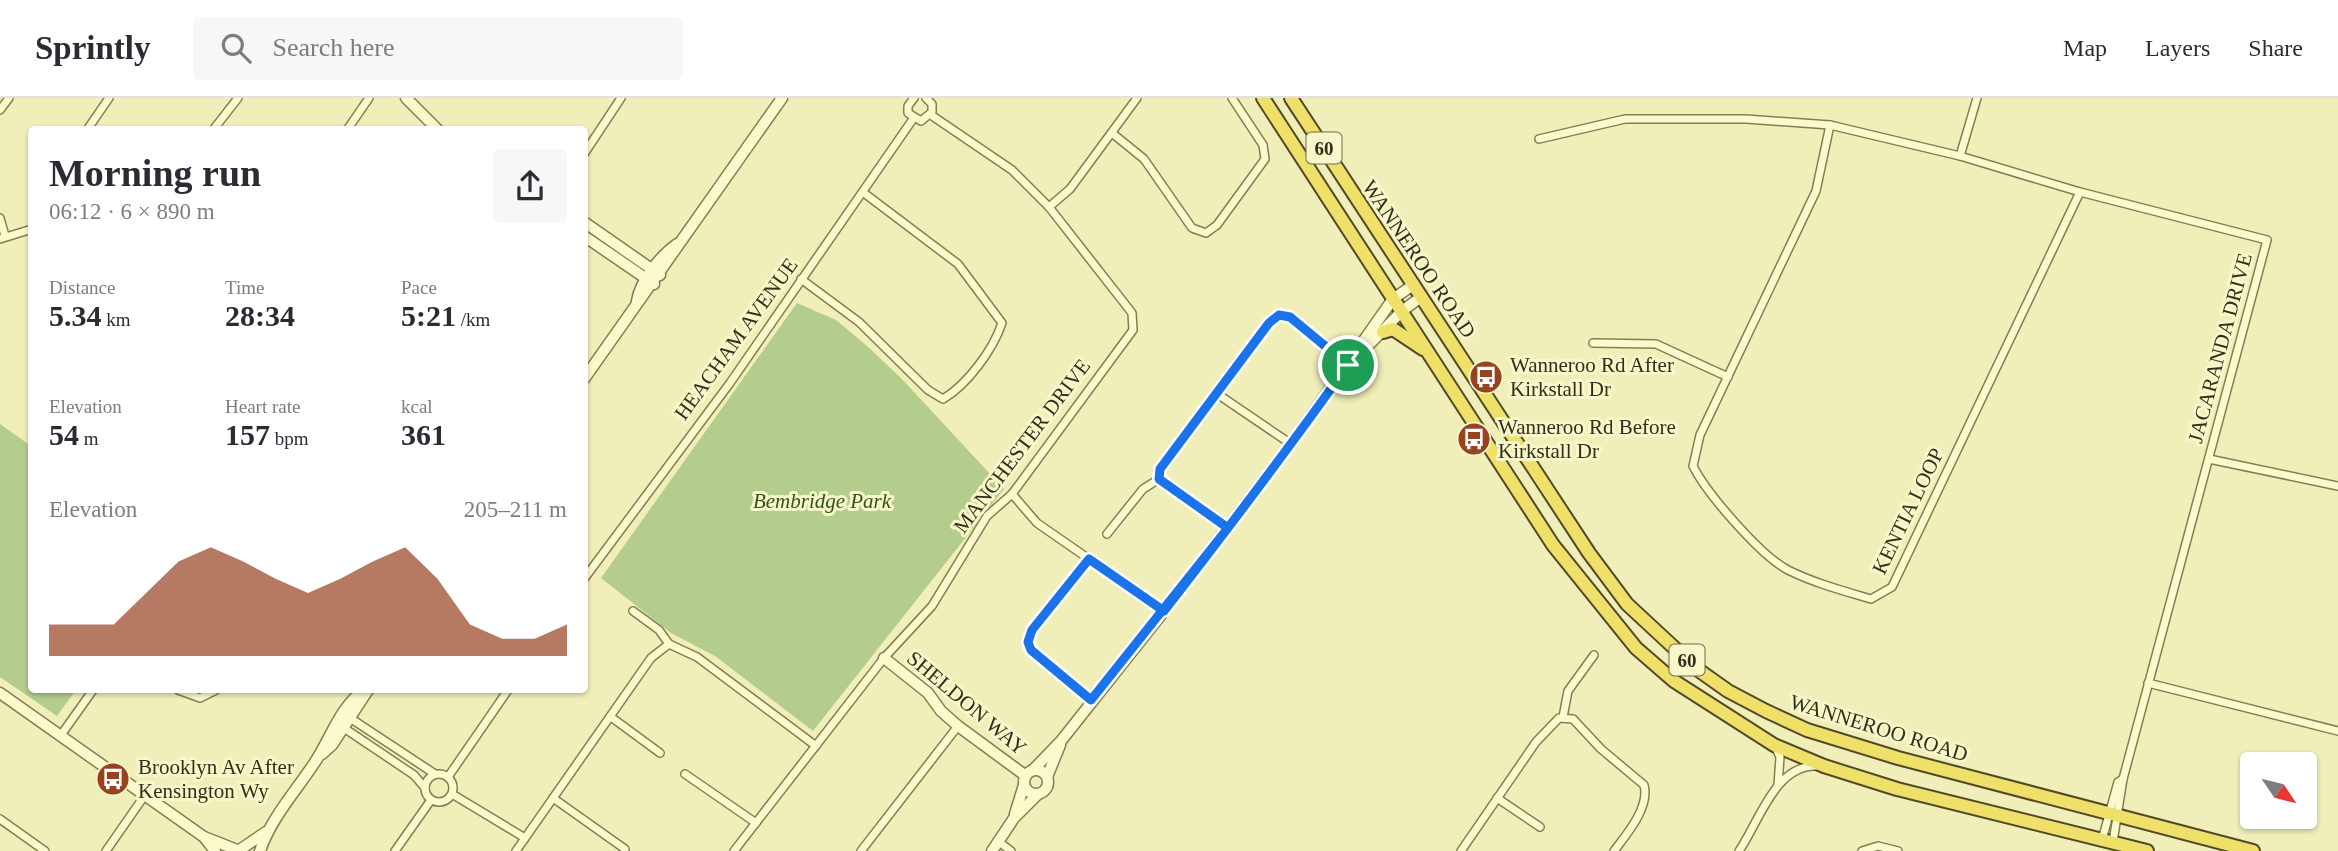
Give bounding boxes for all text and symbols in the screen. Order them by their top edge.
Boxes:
search box [193,17,683,80]
icon: search [217,29,255,67]
text: Sprintly [35,30,151,66]
text: Search here [273,33,395,62]
text: Map [2063,35,2107,61]
text: Layers [2145,35,2210,61]
text: Share [2248,35,2303,61]
road number: 60 [1306,132,1342,164]
button: share [493,149,567,223]
text: Morning run [49,152,261,194]
street label: WANNEROO ROAD [1357,176,1481,342]
text: 06:12 · 6 × 890 m [49,199,215,224]
street label: JACARANDA DRIVE [2183,251,2257,445]
street label: HEACHAM AVENUE [669,254,803,424]
text: Distance [49,277,115,298]
text: Time [225,277,264,298]
text: Pace [401,277,437,298]
text: 5.34 [49,299,102,332]
text: 28:34 [225,299,295,332]
text: 5:21 [401,299,456,332]
text: km [102,309,131,330]
text: /km [456,309,490,330]
pin [1318,335,1378,395]
icon: arrive [1329,346,1367,384]
place label: Wanneroo Rd After Kirkstall Dr [1510,353,1674,401]
street label: MANCHESTER DRIVE [949,354,1095,538]
bus stop icon: Wanneroo Rd After Kirkstall Dr [1467,358,1505,396]
text: Elevation [49,396,122,417]
text: Heart rate [225,396,300,417]
text: kcal [401,396,433,417]
place label: Wanneroo Rd Before Kirkstall Dr [1498,415,1676,463]
text: 54 [49,418,79,451]
text: 157 [225,418,270,451]
text: 361 [401,418,446,451]
bus stop icon: Wanneroo Rd Before Kirkstall Dr [1455,420,1493,458]
text: m [79,428,99,449]
text: bpm [270,428,309,449]
street label: KENTIA LOOP [1867,444,1949,578]
park label: Bembridge Park [753,489,892,513]
text: Elevation [49,497,137,522]
text: 205–211 m [464,497,567,522]
road number: 60 [1670,645,1704,676]
street label: SHELDON WAY [902,646,1032,760]
street label: WANNEROO ROAD [1787,689,1971,767]
north arrow [2240,752,2317,830]
map controls [2240,752,2317,829]
place label: Brooklyn Av After Kensington Wy [138,755,294,803]
bus stop icon: Brooklyn Av After Kensington Wy [94,760,132,798]

